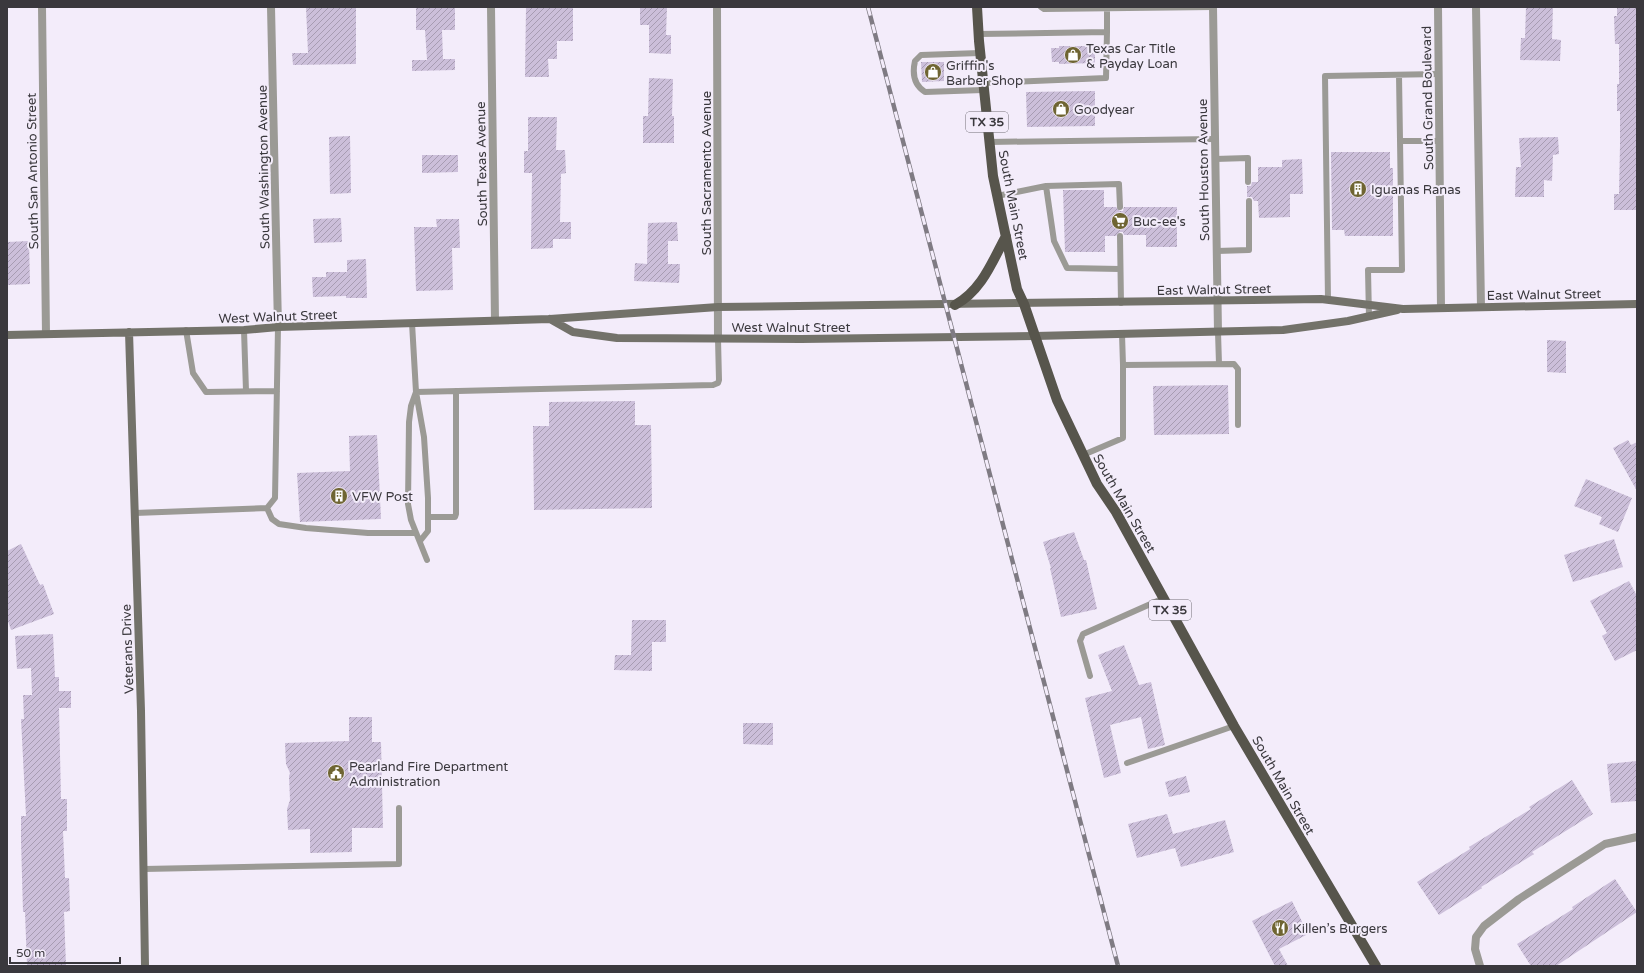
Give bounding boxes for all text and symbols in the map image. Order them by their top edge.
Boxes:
street label: South Grand Boulevard [1419,26,1437,170]
place label: Texas Car Title & Payday Loan [1086,41,1178,72]
shop icon: Texas Car Title & Payday Loan [1063,45,1083,65]
place label: Griffin's Barber Shop [946,58,1023,89]
shop icon: Griffin's Barber Shop [923,62,943,82]
street label: South Washington Avenue [255,85,273,249]
street label: South Sacramento Avenue [699,91,715,255]
street label: South San Antonio Street [24,93,42,249]
shop icon: Goodyear [1051,99,1071,119]
street label: South Houston Avenue [1195,99,1213,241]
street label: South Texas Avenue [473,101,491,227]
place label: Goodyear [1074,102,1134,118]
road number: TX 35 [966,112,1008,132]
street label: South Main Street [995,149,1032,262]
building icon: Iguanas Ranas [1348,179,1368,199]
place label: Iguanas Ranas [1371,182,1461,198]
supermarket icon: Buc-ee's [1110,211,1130,231]
place label: Buc-ee's [1133,214,1186,230]
street label: East Walnut Street [1157,281,1271,299]
street label: East Walnut Street [1487,286,1601,304]
street label: West Walnut Street [218,307,338,327]
street label: West Walnut Street [732,320,850,336]
street label: South Main Street [1089,451,1159,556]
building icon: VFW Post [329,486,349,506]
place label: VFW Post [352,489,413,505]
road number: TX 35 [1149,600,1191,620]
street label: Veterans Drive [118,604,138,694]
street label: South Main Street [1248,733,1318,838]
place label: Pearland Fire Department Administration [349,759,508,790]
public building icon: Pearland Fire Department Administration [326,763,346,783]
restaurant icon: Killen’s Burgers [1270,918,1290,938]
place label: Killen’s Burgers [1293,921,1387,937]
scale bar [10,939,120,965]
text: 50 m [16,946,45,960]

